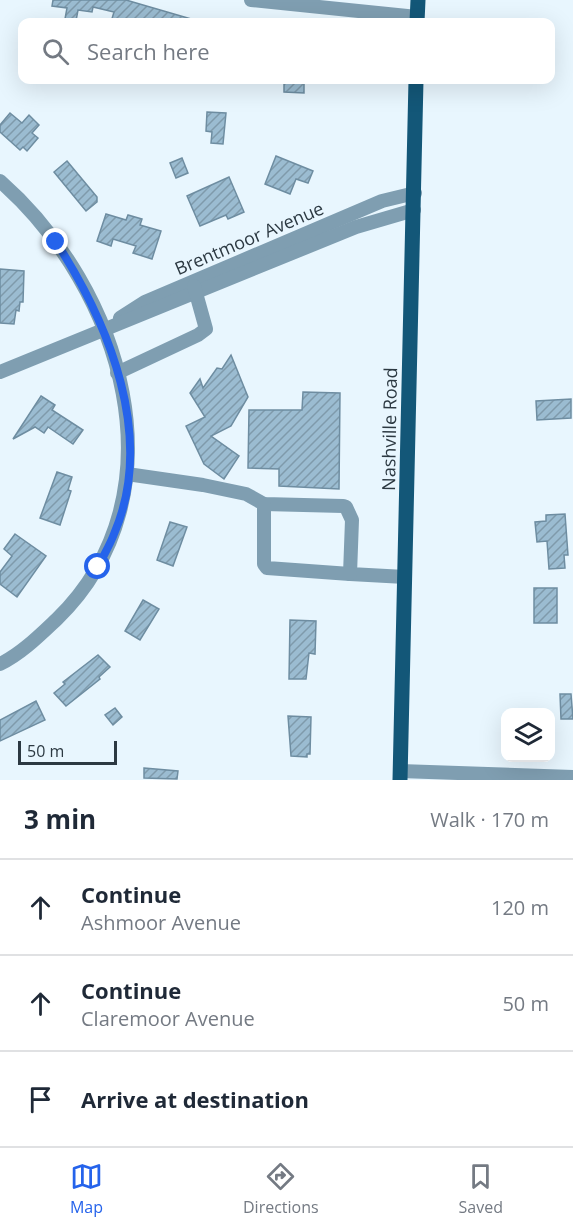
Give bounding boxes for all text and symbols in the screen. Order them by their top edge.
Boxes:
search box [18,18,555,84]
icon: search [39,35,72,68]
text: Search here [87,36,210,66]
street label: Brentmoor Avenue [171,196,327,280]
route end [42,228,68,254]
street label: Nashville Road [376,367,402,491]
route start [84,553,110,579]
map controls [501,708,555,762]
button: layers [501,708,555,762]
scale bar [18,738,117,766]
text: 50 m [27,740,64,762]
text: 3 min [24,801,96,837]
text: Walk · 170 m [430,806,549,833]
text: Continue [81,879,181,909]
icon: ahead [24,891,57,924]
text: 120 m [491,894,549,921]
text: Ashmoor Avenue [81,909,241,936]
text: Continue [81,975,181,1005]
icon: ahead [24,987,57,1020]
text: 50 m [502,990,549,1017]
text: Claremoor Avenue [81,1005,255,1032]
icon: arrive [24,1083,57,1116]
text: Arrive at destination [81,1084,309,1114]
tab: Map [70,1160,103,1218]
tab: Directions [243,1160,319,1218]
tab: Saved [459,1160,503,1218]

